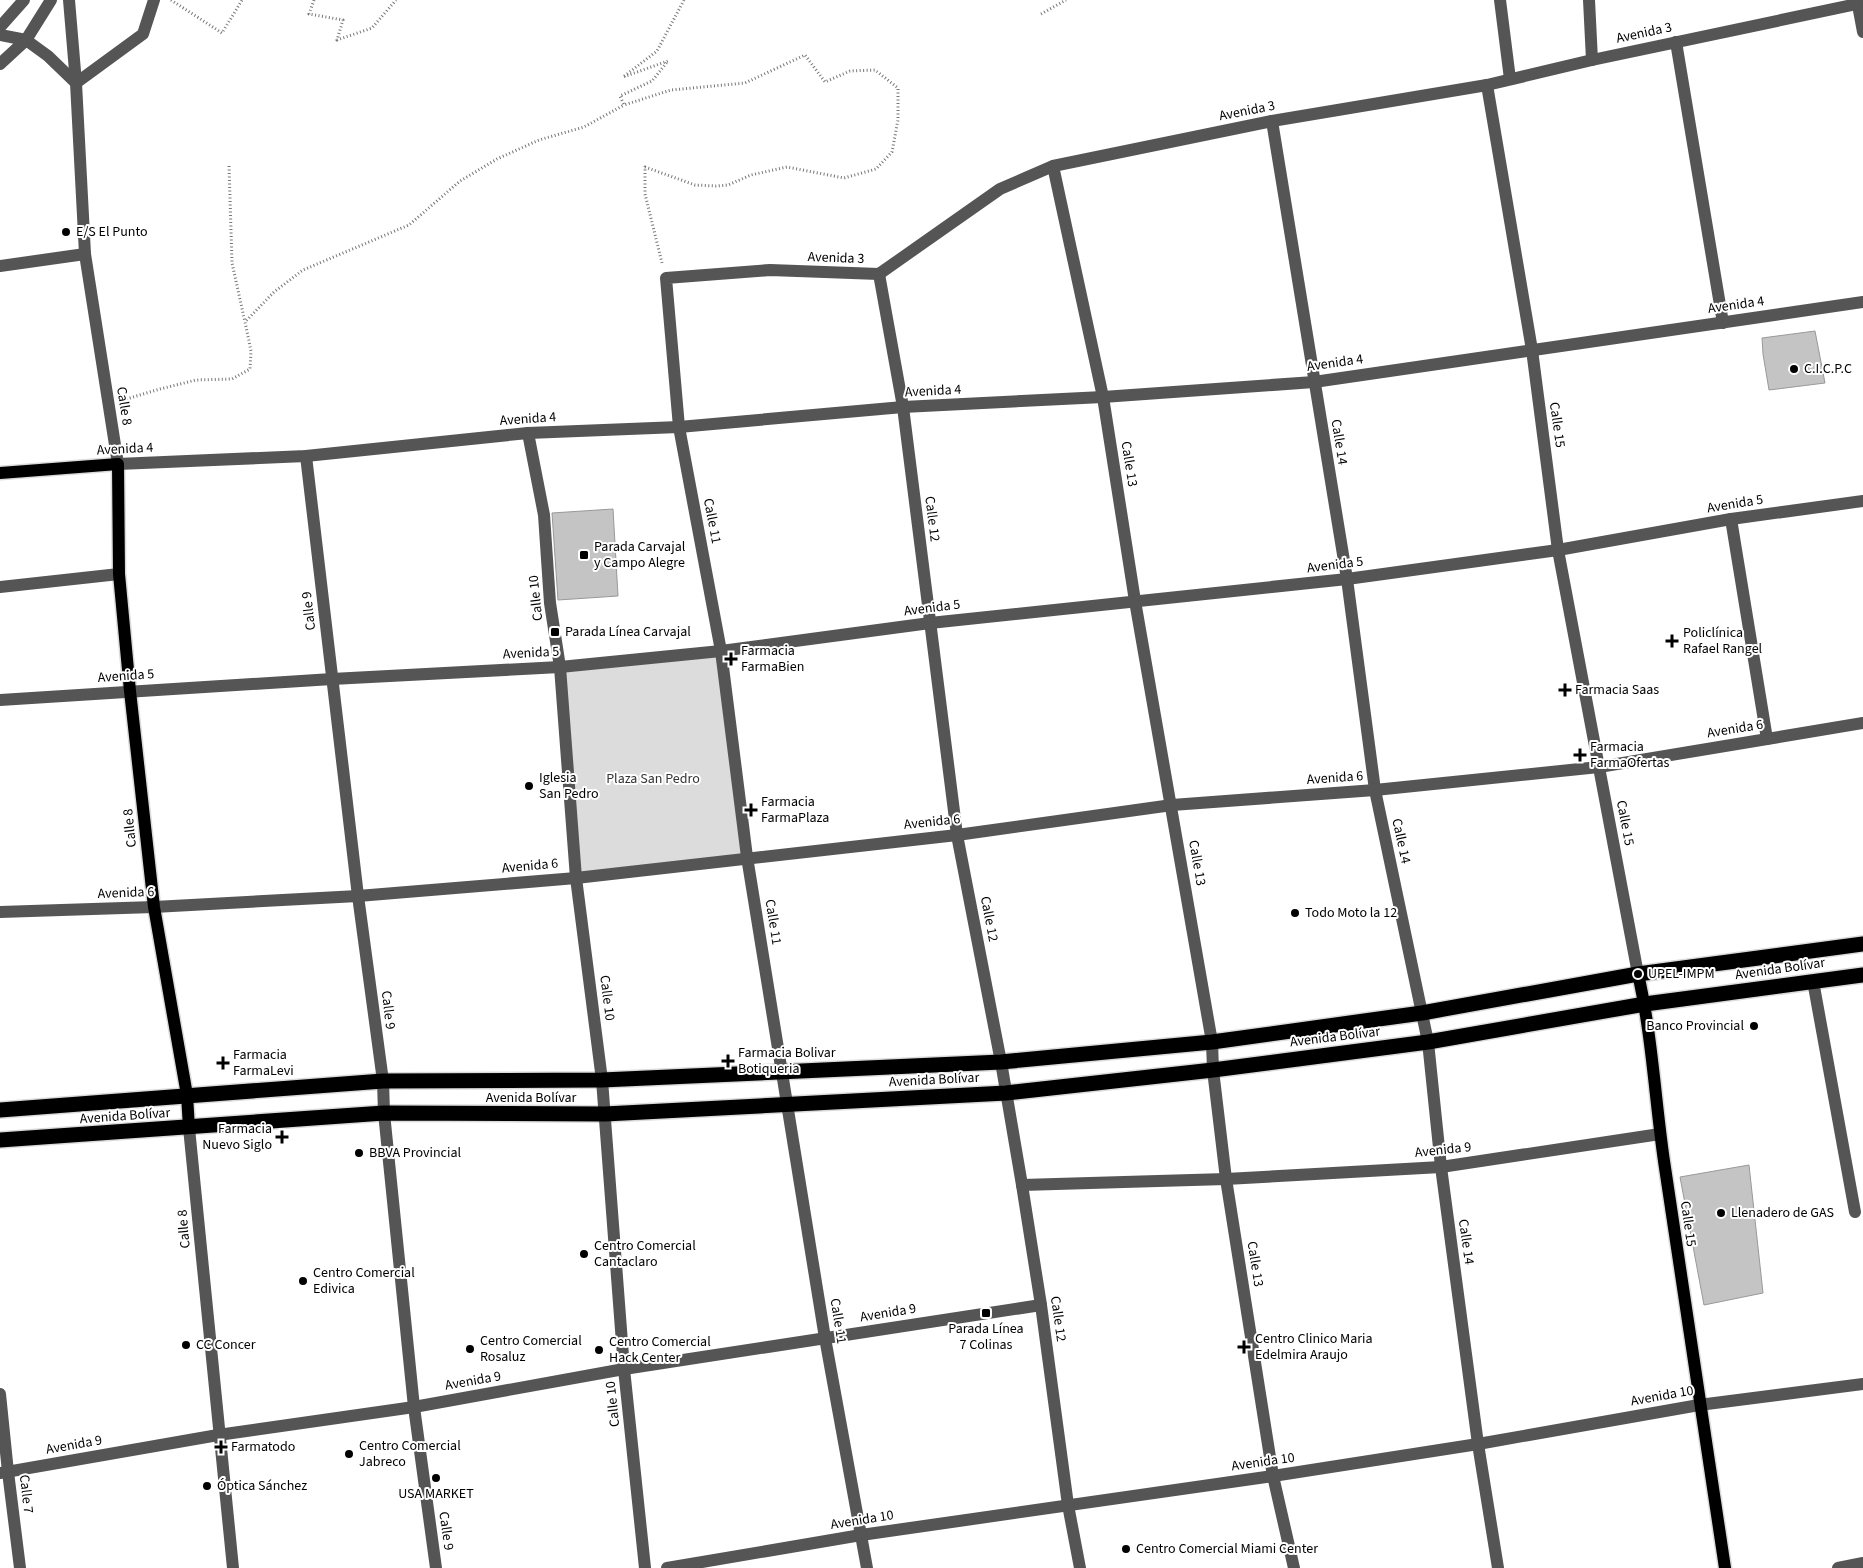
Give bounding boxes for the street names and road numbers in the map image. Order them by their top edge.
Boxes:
street label: Avenida 3 [1614,17,1674,49]
street label: Avenida 3 [1217,96,1277,126]
street label: Avenida 3 [807,247,865,269]
street label: Avenida 4 [1707,291,1765,319]
street label: Avenida 4 [1306,349,1364,377]
street label: Avenida 4 [904,380,962,402]
street label: Calle 8 [111,385,137,427]
street label: Calle 15 [1544,401,1570,449]
street label: Avenida 4 [499,407,557,431]
street label: Calle 14 [1326,418,1352,466]
street label: Avenida 4 [96,438,154,460]
street label: Calle 13 [1116,440,1142,488]
street label: Avenida 5 [1705,490,1765,518]
street label: Calle 12 [919,495,945,543]
street label: Calle 11 [698,497,726,545]
street label: Avenida 5 [1306,552,1364,578]
street label: Calle 10 [524,574,548,622]
street label: Calle 9 [297,590,321,632]
street label: Avenida 5 [903,595,961,621]
street label: Avenida 5 [502,642,560,664]
street label: Avenida 5 [97,664,155,688]
street label: Avenida 6 [1705,715,1765,743]
street label: Avenida 6 [1306,766,1364,790]
street label: Calle 15 [1611,799,1639,847]
street label: Calle 8 [118,808,142,848]
street label: Avenida 6 [903,809,961,835]
street label: Calle 14 [1386,816,1416,866]
street label: Calle 13 [1183,839,1211,887]
street label: Avenida 6 [501,854,559,878]
street label: Avenida 6 [97,882,155,904]
street label: Calle 12 [975,895,1003,943]
street label: Calle 11 [760,898,786,946]
street label: Avenida Bolívar [1734,953,1826,985]
street label: Calle 10 [594,974,620,1022]
street label: Calle 9 [376,989,400,1031]
street label: Avenida Bolívar [1289,1022,1381,1052]
street label: Avenida Bolívar [888,1068,980,1092]
street label: Avenida Bolívar [486,1088,576,1108]
street label: Avenida Bolívar [79,1103,171,1129]
street label: Avenida 9 [1414,1137,1472,1163]
street label: Calle 15 [1675,1200,1701,1248]
street label: Calle 8 [172,1209,196,1249]
street label: Calle 14 [1453,1218,1479,1266]
street label: Calle 13 [1242,1240,1268,1288]
street label: Calle 12 [1045,1295,1071,1343]
street label: Calle 11 [825,1297,851,1345]
street label: Avenida 9 [858,1299,918,1327]
street label: Avenida 9 [443,1366,503,1396]
street label: Calle 10 [601,1380,625,1428]
street label: Avenida 10 [1629,1381,1695,1411]
street label: Avenida 9 [44,1430,104,1460]
street label: Avenida 10 [1230,1448,1296,1476]
street label: Calle 7 [14,1473,38,1515]
street label: Avenida 10 [829,1505,895,1535]
street label: Calle 9 [433,1510,459,1552]

